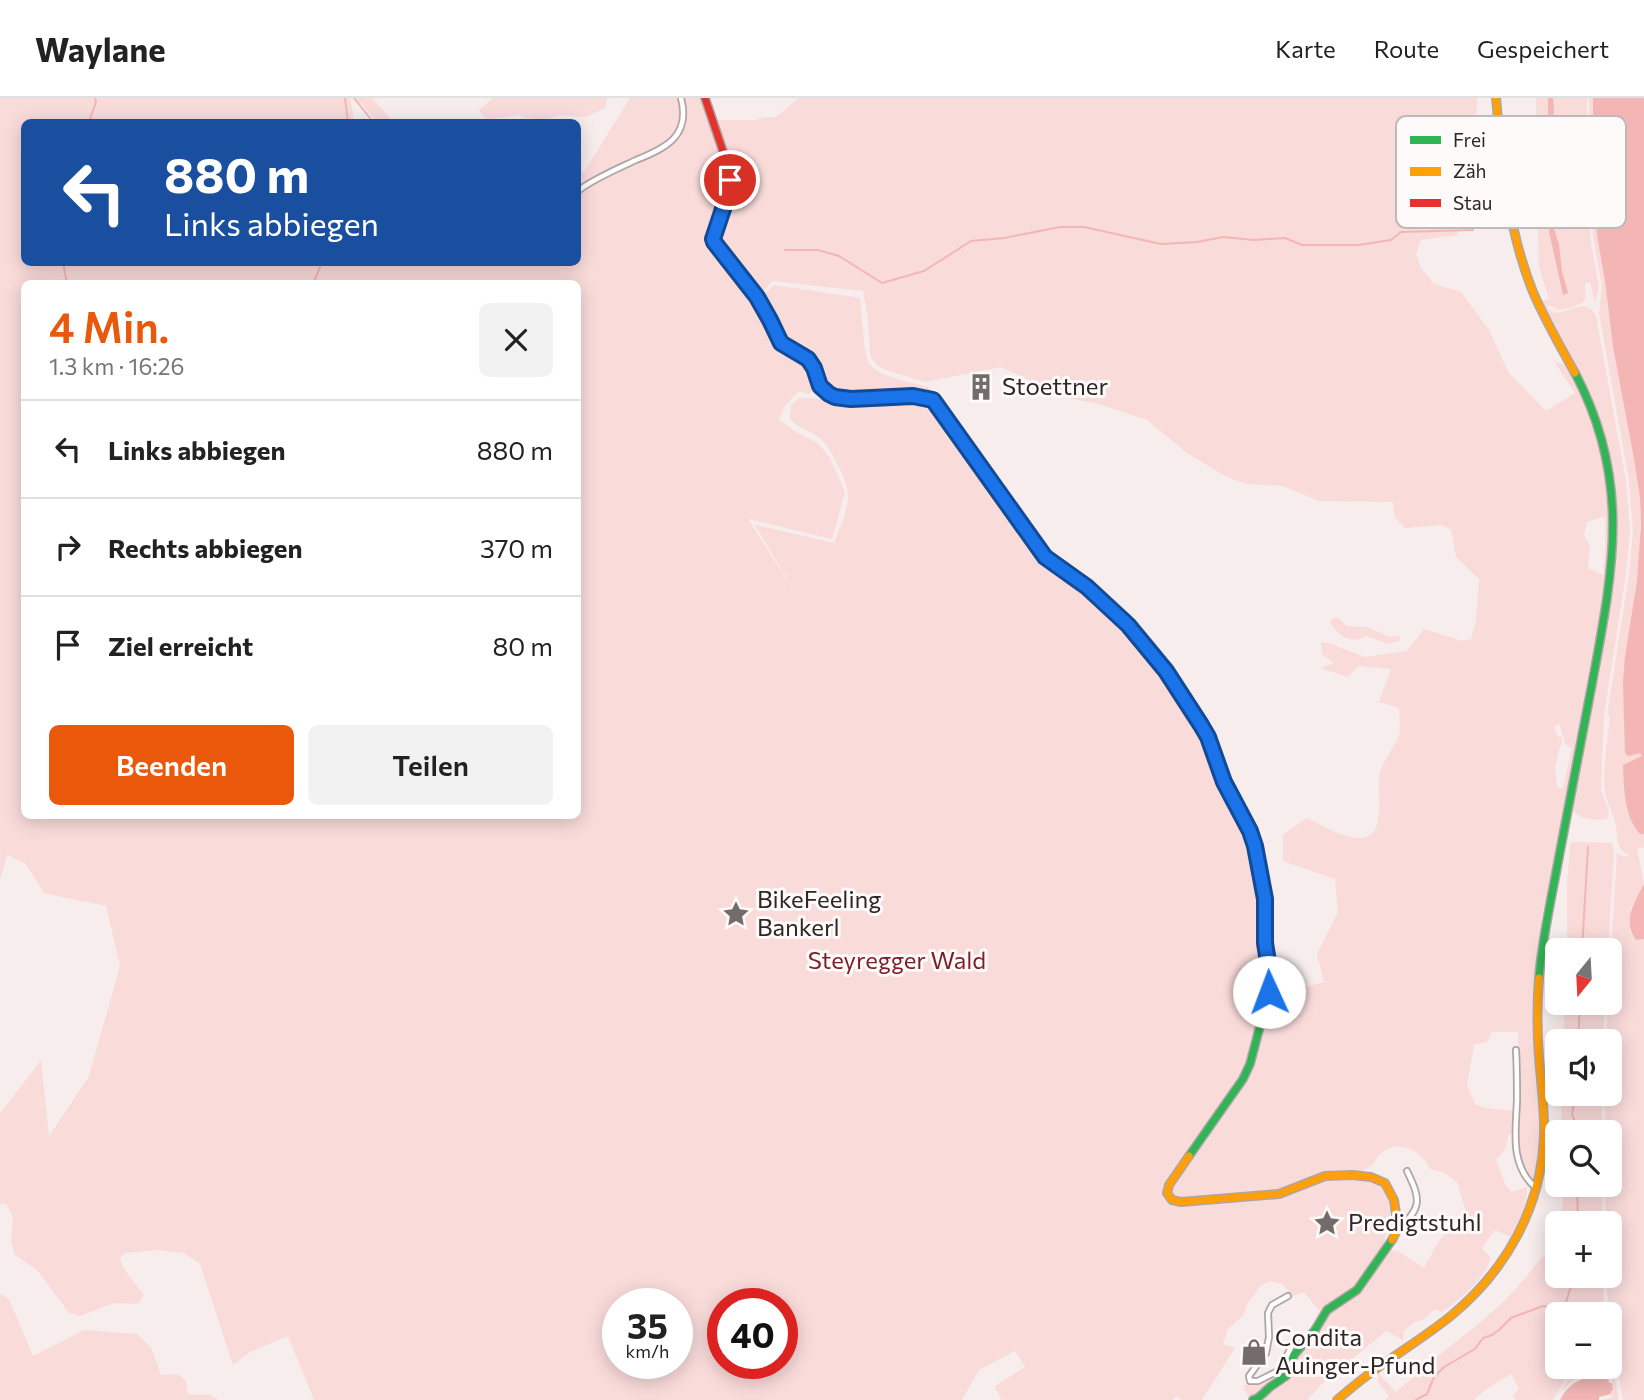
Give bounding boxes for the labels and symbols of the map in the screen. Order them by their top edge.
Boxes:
legend [1396,116,1626,228]
text: Frei [1453,128,1486,151]
pin [700,150,760,210]
text: Zäh [1453,159,1487,182]
text: Stau [1453,191,1492,214]
place label: Stoettner [1002,371,1108,400]
building icon: Stoettner [966,372,996,402]
place label: BikeFeeling Bankerl [757,884,881,941]
place icon: BikeFeeling Bankerl [721,899,751,929]
north arrow [1545,938,1622,1015]
park label: Steyregger Wald [808,945,986,974]
position arrow [1232,955,1306,1029]
place label: Predigtstuhl [1348,1207,1482,1236]
place icon: Predigtstuhl [1312,1208,1342,1238]
speed limit sign: 40 [707,1288,798,1379]
place label: Condita Auinger-Pfund [1275,1322,1435,1379]
shop icon: Condita Auinger-Pfund [1239,1337,1269,1367]

